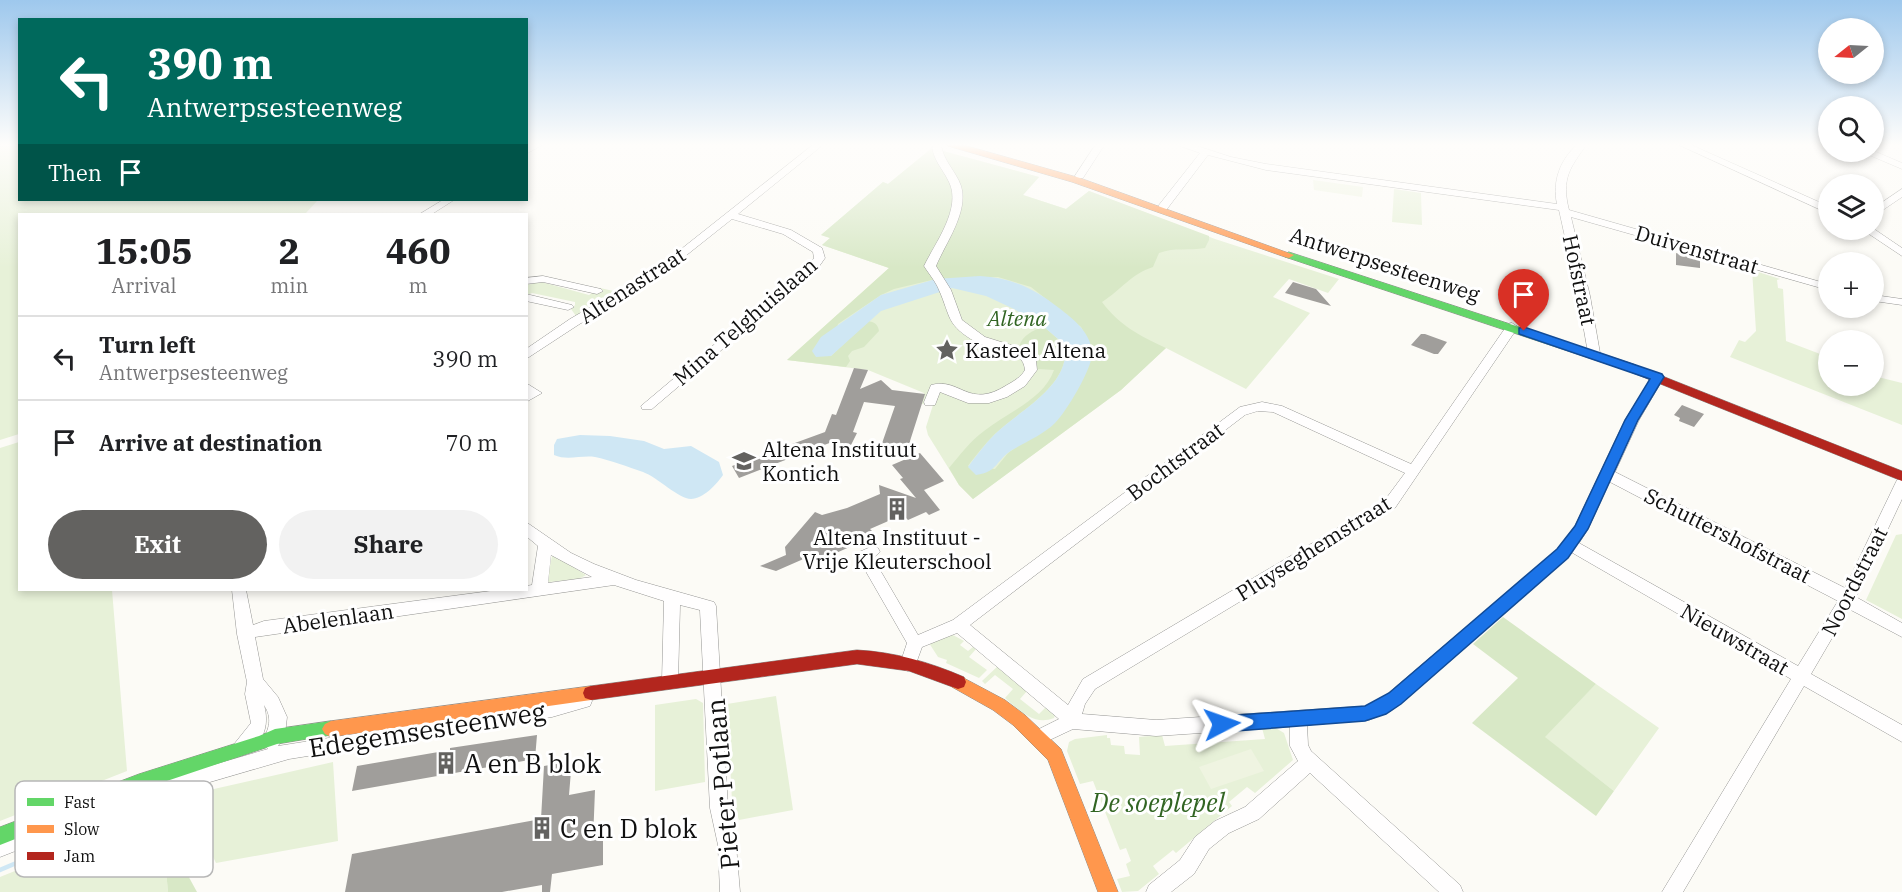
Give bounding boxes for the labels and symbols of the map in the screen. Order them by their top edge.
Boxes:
north arrow [1818,18,1884,84]
street label: Duivenstraat [1632,218,1762,280]
street label: Antwerpsesteenweg [1286,220,1484,308]
street label: Hofstraat [1557,232,1603,328]
street label: Altenastraat [574,240,690,330]
street label: Mina Telghuislaan [667,251,823,391]
pin [1498,269,1549,331]
park label: Altena [985,304,1047,332]
place label: Kasteel Altena [965,336,1106,364]
place icon: Kasteel Altena [934,337,960,363]
street label: Bochtstraat [1121,415,1229,507]
place label: Altena Instituut Kontich [762,435,917,487]
school or university icon: Altena Instituut Kontich [731,448,757,474]
street label: Schuttershofstraat [1640,481,1816,589]
street label: Pluyseghemstraat [1230,489,1396,607]
building icon: Altena Instituut - Vrije Kleuterschool [884,496,910,522]
street label: Noordstraat [1814,522,1894,640]
place label: Altena Instituut - Vrije Kleuterschool [803,523,991,575]
street label: Abelenlaan [281,596,395,640]
street label: Nieuwstraat [1676,597,1794,681]
position arrow [1190,692,1254,756]
street label: Edegemsesteenweg [306,693,548,765]
street label: Pieter Potlaan [698,697,746,871]
place label: A en B blok [464,746,601,780]
building icon: A en B blok [433,750,459,776]
legend [15,781,213,877]
park label: De soeplepel [1090,785,1226,819]
text: Fast [64,792,96,812]
place label: C en D blok [560,811,697,845]
building icon: C en D blok [529,815,555,841]
text: Slow [64,819,100,839]
text: Jam [64,846,95,866]

